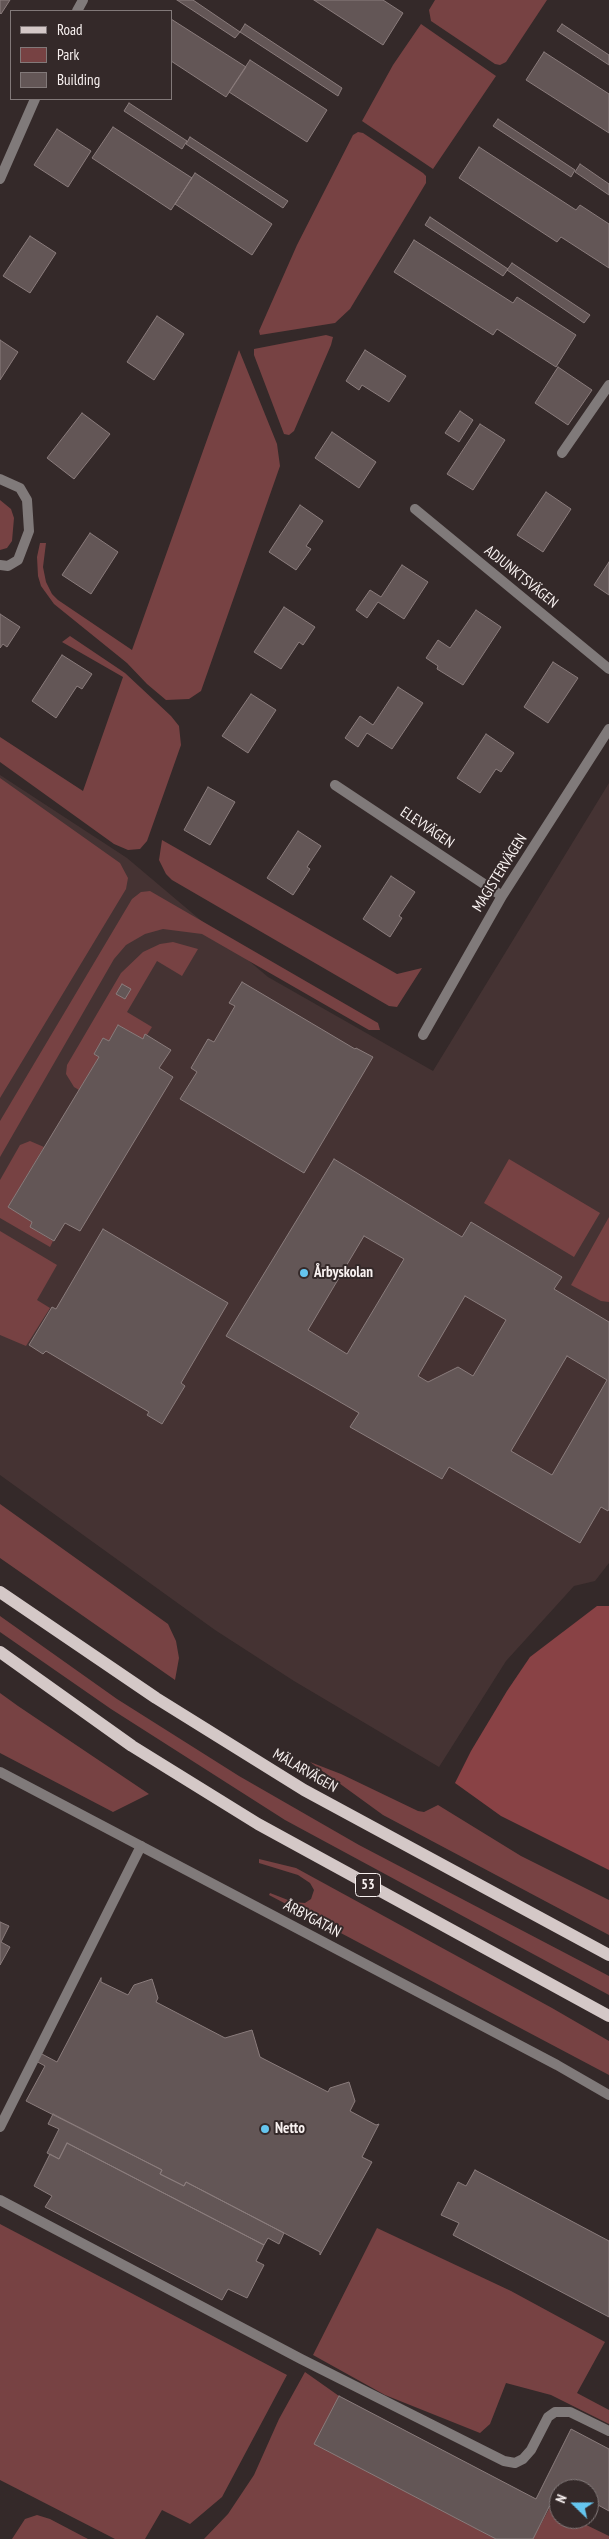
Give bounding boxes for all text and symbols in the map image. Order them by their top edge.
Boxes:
legend [10,10,172,100]
text: Road [57,20,83,39]
text: Park [57,45,79,64]
text: Building [57,70,100,89]
street label: ADJUNKTSVÄGEN [481,542,561,612]
street label: ELEVVÄGEN [397,804,457,852]
street label: MAGISTERVÄGEN [469,831,531,915]
place label: Årbyskolan [314,1264,373,1282]
marker: Årbyskolan [298,1267,310,1279]
street label: MÄLARVÄGEN [269,1745,341,1797]
road number: 53 [356,1874,380,1896]
street label: ÅRBYGATAN [280,1896,344,1942]
place label: Netto [275,2120,305,2138]
marker: Netto [259,2123,271,2135]
north arrow [549,2479,599,2529]
text: N [551,2492,571,2506]

